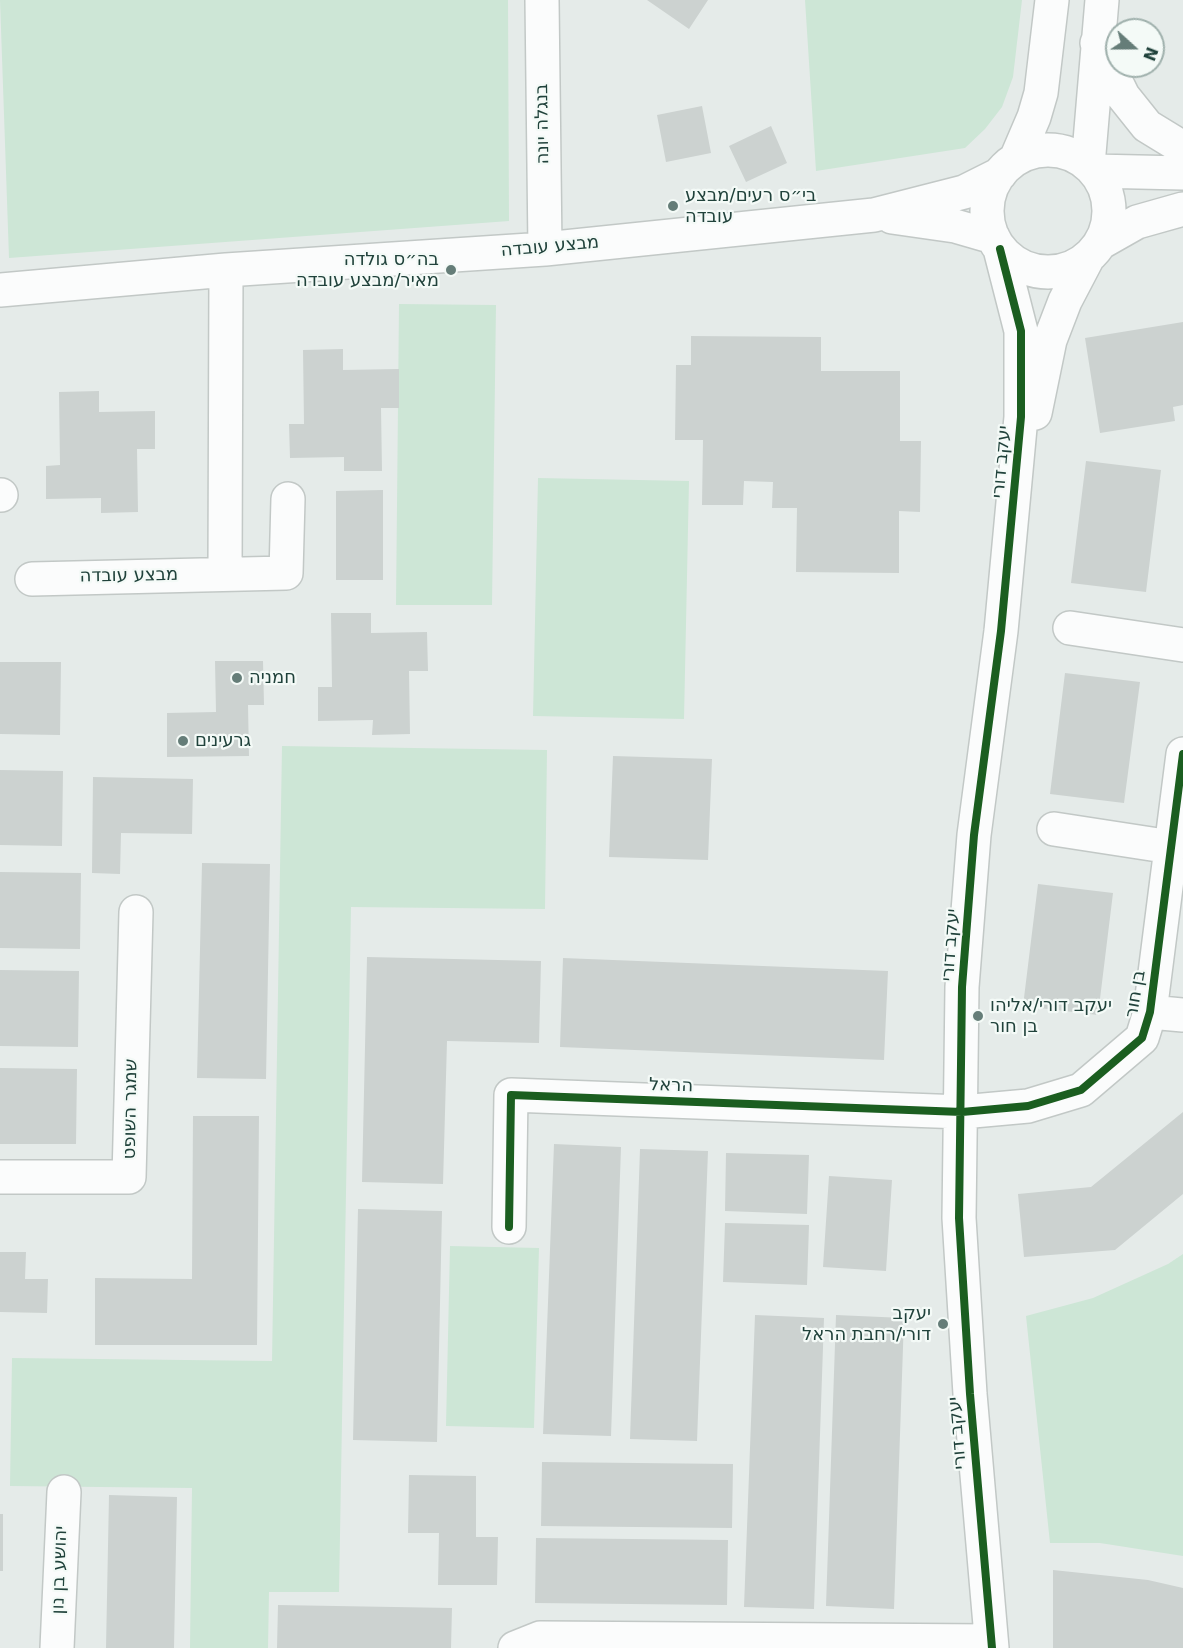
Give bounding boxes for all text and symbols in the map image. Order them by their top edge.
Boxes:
north arrow [1105,18,1165,78]
text: N [1139,44,1162,64]
street label: בנגלה יונה [531,83,555,165]
place label: בי״ס רעים/מבצע עובדה [685,185,816,228]
marker: בי״ס רעים/מבצע עובדה [666,199,680,213]
street label: מבצע עובדה [500,232,600,262]
place label: בה״ס גולדה מאיר/מבצע עובדה [296,249,439,292]
marker: בה״ס גולדה מאיר/מבצע עובדה [444,263,458,277]
street label: יעקב דורי [988,425,1016,499]
street label: מבצע עובדה [80,564,178,588]
place label: חמניה [249,667,296,689]
marker: חמניה [230,671,244,685]
place label: גרעינים [195,730,251,752]
marker: גרעינים [176,734,190,748]
street label: יעקב דורי [938,908,964,982]
street label: בן חור [1121,969,1151,1019]
place label: יעקב דורי/אליהו בן חור [990,995,1112,1038]
marker: יעקב דורי/אליהו בן חור [971,1009,985,1023]
street label: שמגר השופט [119,1059,143,1159]
street label: הראל [649,1074,693,1098]
place label: יעקב דורי/רחבת הראל [802,1303,931,1346]
marker: יעקב דורי/רחבת הראל [936,1317,950,1331]
street label: יעקב דורי [944,1396,972,1470]
street label: יהושע בן נון [48,1525,72,1615]

